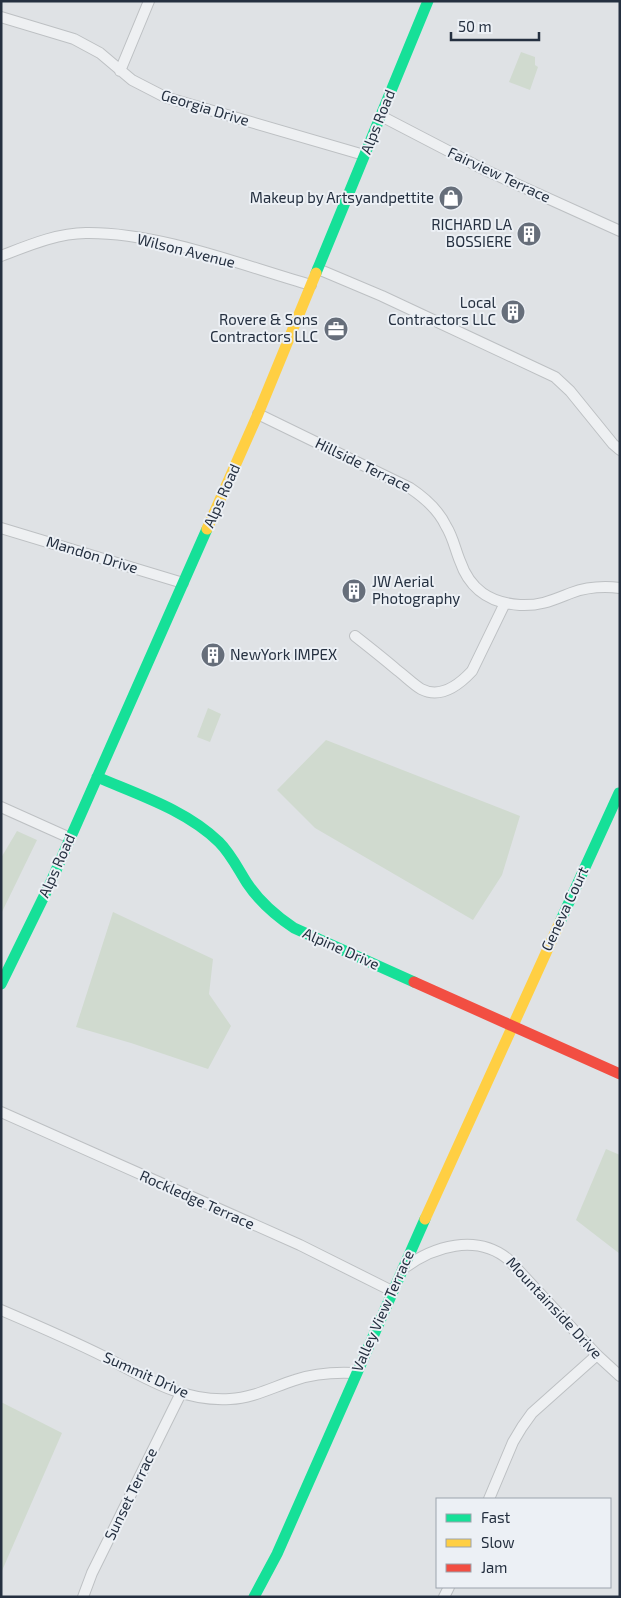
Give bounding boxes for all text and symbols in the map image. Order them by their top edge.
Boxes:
scale bar [451,10,538,42]
text: 50 m [458,17,492,35]
street label: Georgia Drive [159,85,252,129]
street label: Alps Road [356,87,398,157]
street label: Fairview Terrace [445,142,554,206]
shop icon: Makeup by Artsyandpettite [438,185,464,211]
place label: Makeup by Artsyandpettite [250,188,434,206]
place label: RICHARD LA BOSSIERE [431,215,513,250]
building icon: RICHARD LA BOSSIERE [516,221,542,247]
street label: Wilson Avenue [135,229,237,271]
place label: Local Contractors LLC [388,293,497,328]
building icon: Local Contractors LLC [500,299,526,325]
place label: Rovere & Sons Contractors LLC [210,310,318,345]
office icon: Rovere & Sons Contractors LLC [323,316,349,342]
street label: Hillside Terrace [313,433,414,495]
street label: Alps Road [199,461,243,530]
street label: Mandon Drive [44,532,140,577]
place label: JW Aerial Photography [372,572,460,607]
building icon: JW Aerial Photography [341,578,367,604]
building icon: NewYork IMPEX [200,642,226,668]
place label: NewYork IMPEX [230,645,337,663]
street label: Alps Road [34,831,78,900]
street label: Geneva Court [537,863,592,954]
street label: Alpine Drive [300,923,382,973]
street label: Rockledge Terrace [137,1166,258,1232]
street label: Valley View Terrace [347,1247,417,1374]
street label: Mountainside Drive [503,1253,606,1362]
street label: Summit Drive [101,1347,192,1401]
street label: Sunset Terrace [100,1444,160,1543]
legend [436,1498,611,1588]
text: Fast [481,1508,511,1526]
text: Slow [481,1533,515,1551]
text: Jam [481,1558,507,1576]

